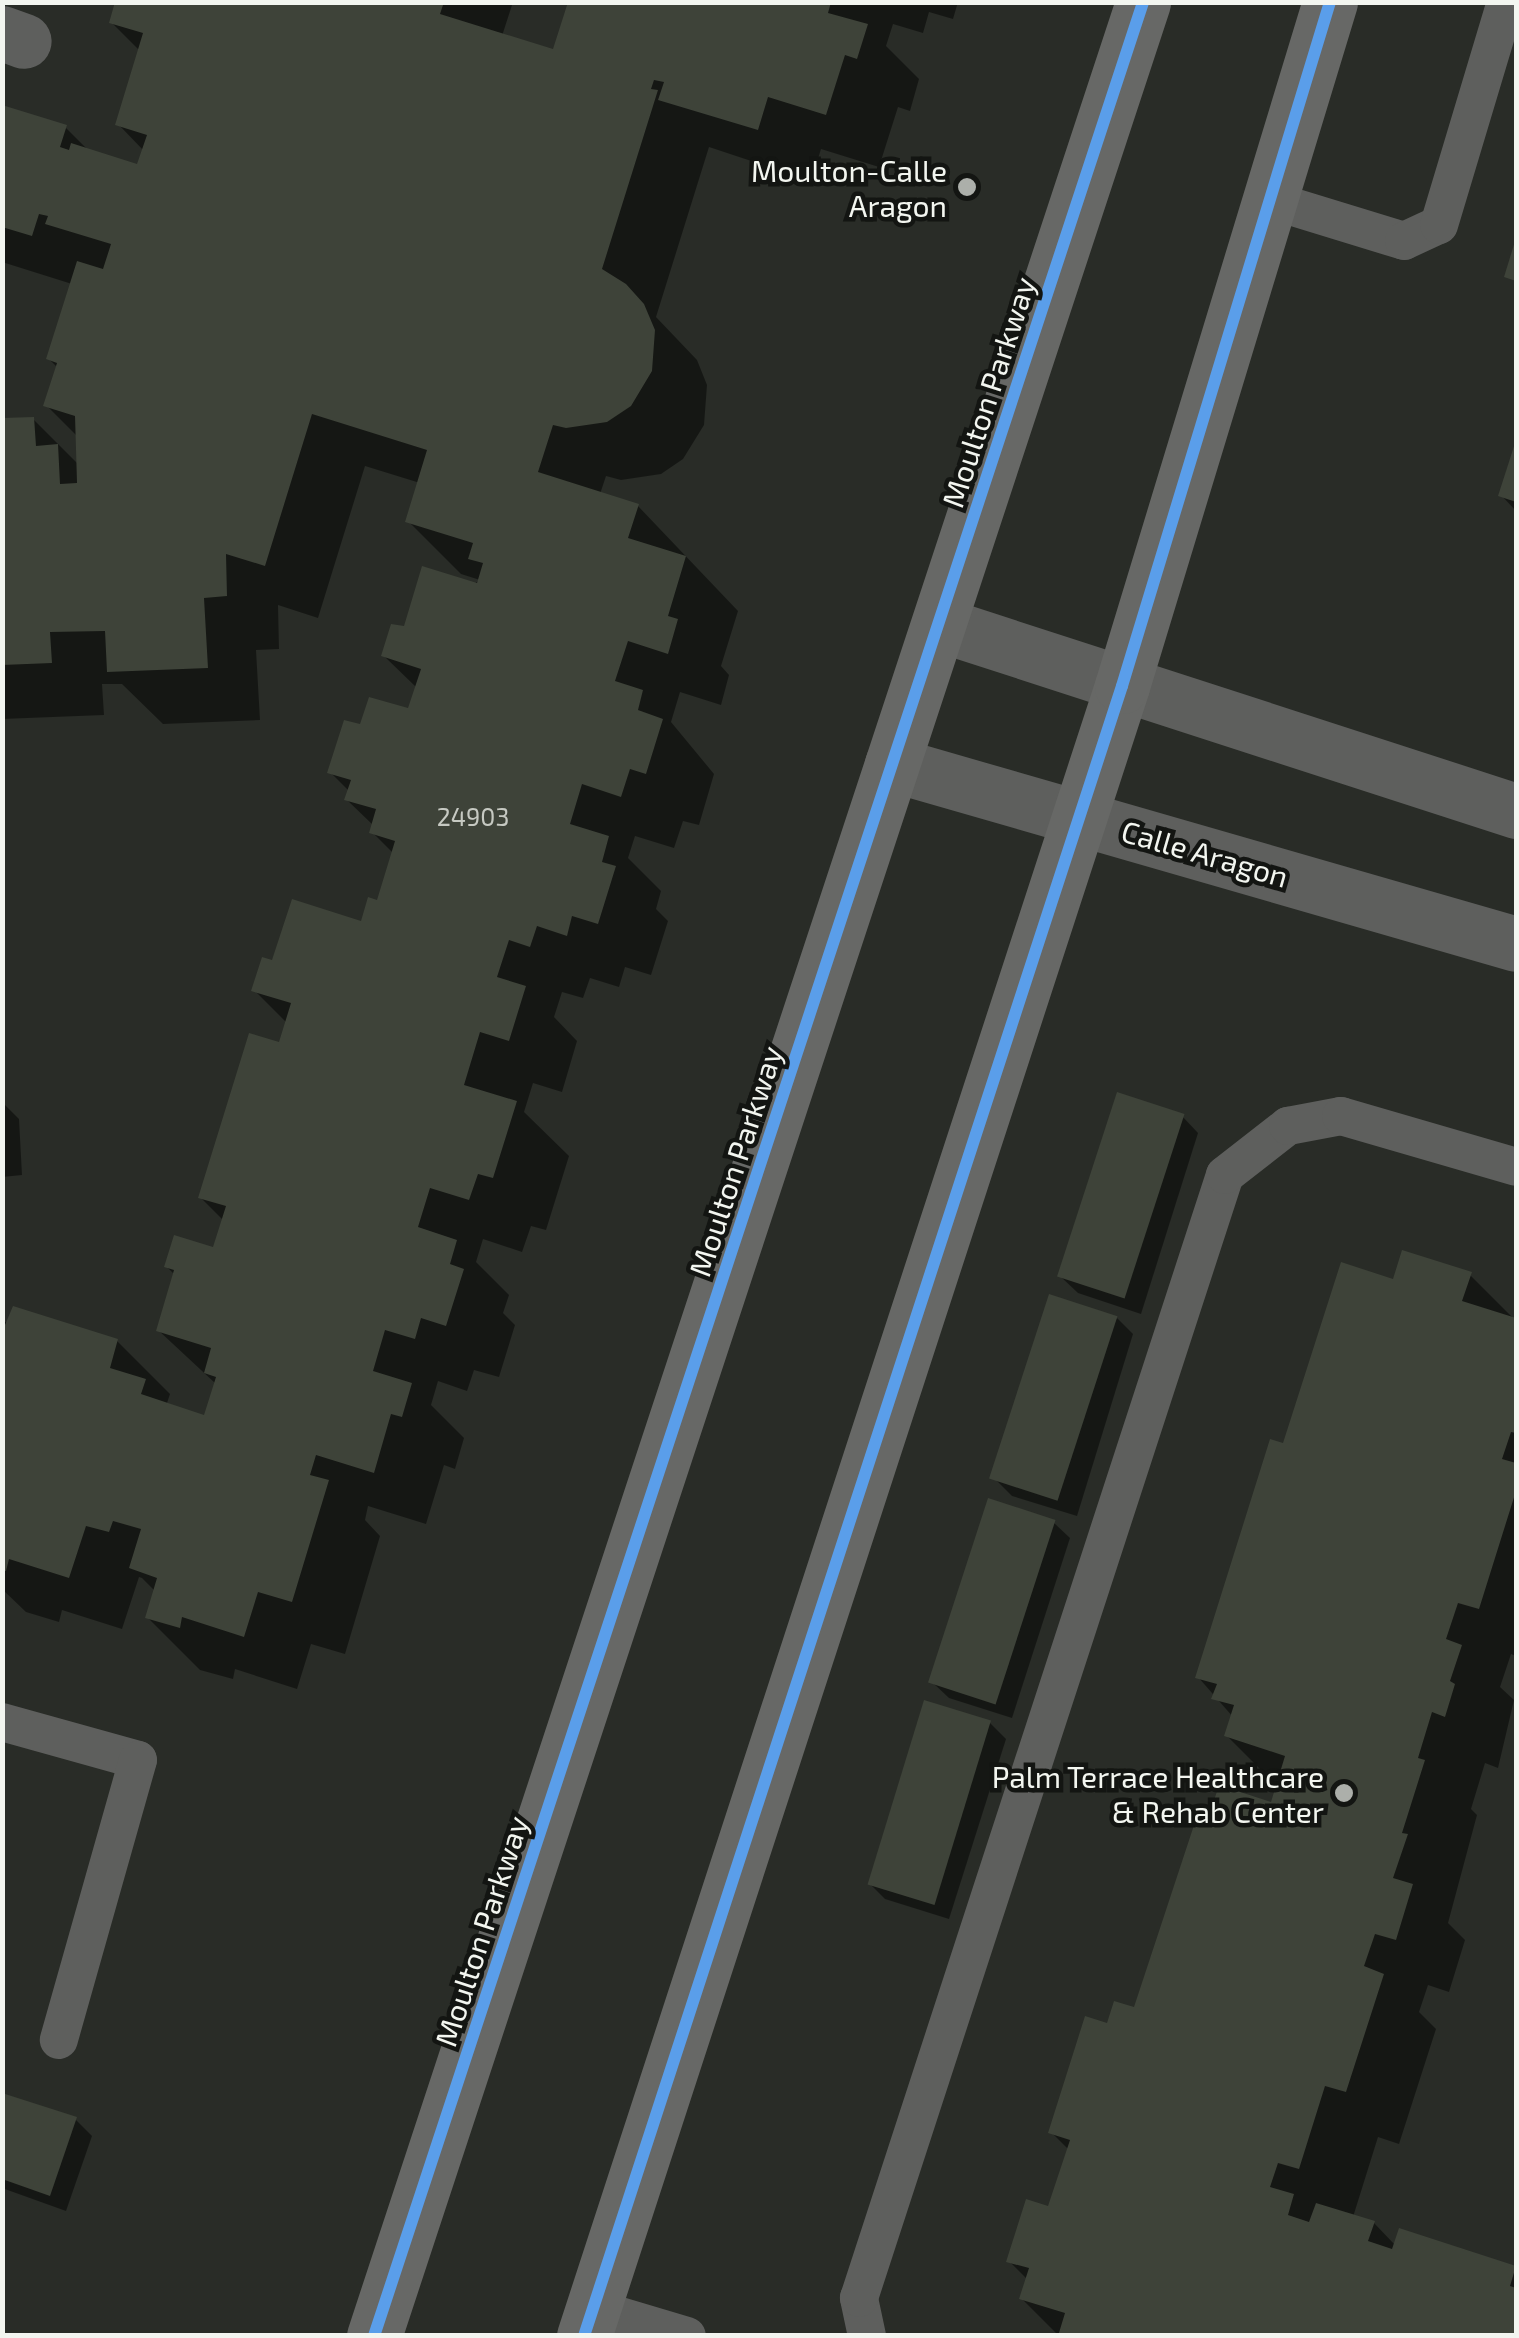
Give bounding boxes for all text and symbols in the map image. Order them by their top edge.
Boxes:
place label: Moulton-Calle Aragon [751,152,947,222]
marker: Moulton-Calle Aragon [956,176,978,198]
street label: Moulton Parkway [934,272,1042,512]
house number: 24903 [437,801,509,831]
street label: Calle Aragon [1117,812,1293,894]
street label: Moulton Parkway [681,1041,789,1281]
place label: Palm Terrace Healthcare & Rehab Center [991,1758,1324,1828]
marker: Palm Terrace Healthcare & Rehab Center [1333,1782,1355,1804]
street label: Moulton Parkway [427,1811,535,2051]

